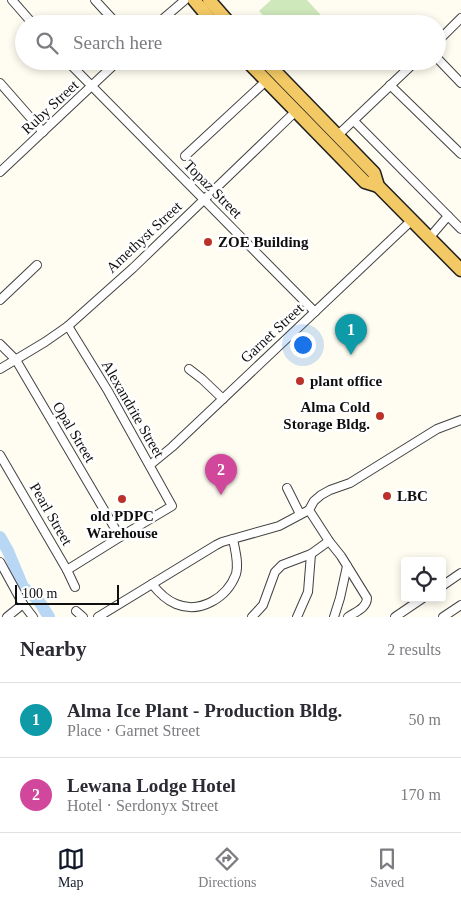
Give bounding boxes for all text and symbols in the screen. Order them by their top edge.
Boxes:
search box [15,15,446,70]
icon: search [33,29,61,57]
text: Search here [73,32,162,53]
street label: Ruby Street [18,76,82,137]
street label: Topaz Street [181,157,246,222]
street label: Amethyst Street [103,197,186,276]
place label: ZOE Building [218,234,309,250]
marker: ZOE Building [202,236,214,248]
street label: Garnet Street [237,299,307,366]
pin: 1 [335,314,367,355]
your location [290,332,316,358]
street label: Alexandrite Street [99,358,168,461]
place label: plant office [310,373,382,389]
marker: plant office [294,375,306,387]
street label: Opal Street [50,399,99,466]
place label: Alma Cold Storage Bldg. [283,399,371,432]
marker: Alma Cold Storage Bldg. [374,410,386,422]
pin: 2 [205,454,237,495]
street label: Pearl Street [27,480,76,549]
place label: LBC [397,488,428,504]
marker: LBC [381,490,393,502]
marker: old PDPC Warehouse [116,493,128,505]
place label: old PDPC Warehouse [86,508,158,541]
map controls [401,557,446,602]
button: locate [401,557,446,602]
scale bar [15,582,119,605]
text: 100 m [22,586,57,601]
text: Nearby [20,637,87,661]
text: 2 results [387,641,441,658]
text: Alma Ice Plant - Production Bldg. [67,700,342,721]
text: 1 [32,711,40,728]
text: 50 m [409,711,441,728]
text: Place · Garnet Street [67,722,200,739]
text: Lewana Lodge Hotel [67,775,236,796]
text: 2 [32,786,40,803]
text: 170 m [401,786,441,803]
text: Hotel · Serdonyx Street [67,797,219,814]
tab: Map [57,845,85,891]
tab: Directions [198,845,257,891]
tab: Saved [370,845,404,891]

